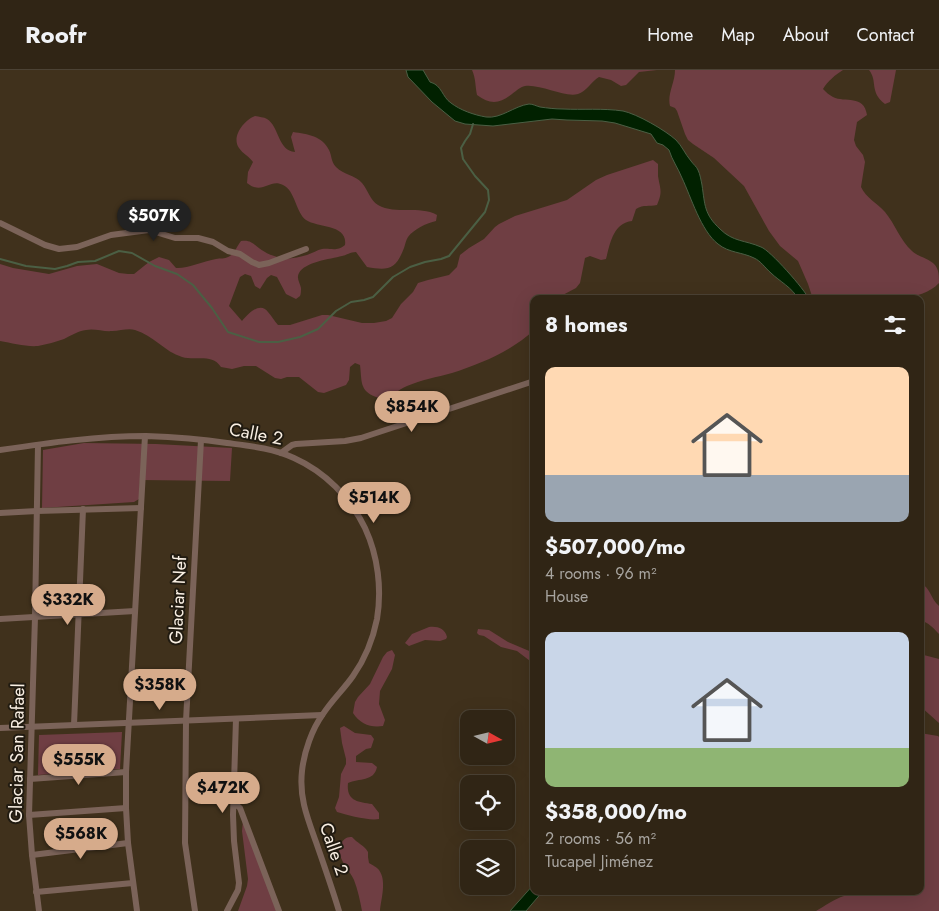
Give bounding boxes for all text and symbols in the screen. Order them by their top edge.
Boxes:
text: Roofr [25,17,87,52]
text: Home [647,22,693,48]
text: Map [721,22,755,48]
text: About [783,22,828,48]
text: Contact [856,22,914,48]
pin: $507K [119,200,189,242]
text: $507K [128,204,180,227]
text: 8 homes [545,310,628,340]
icon: filters [881,311,909,339]
pin: $854K [377,390,447,433]
text: $854K [386,395,438,418]
icon: home [682,400,772,490]
street label: Calle 2 [227,416,285,452]
pin: $514K [339,482,409,524]
text: $514K [349,486,399,509]
text: $507,000/mo [545,532,686,562]
street label: Glaciar Nef [163,554,193,645]
text: 4 rooms · 96 m² [545,562,656,585]
pin: $332K [33,584,103,626]
text: House [545,585,588,608]
text: $332K [42,588,94,611]
icon: home [682,665,772,755]
pin: $358K [125,668,195,711]
text: $358K [134,673,186,696]
street label: Glaciar San Rafael [3,683,31,823]
north arrow [460,710,515,765]
map controls [460,710,515,895]
pin: $555K [44,744,114,786]
text: $555K [53,748,105,771]
pin: $472K [188,772,258,814]
button: locate [460,775,515,830]
text: $472K [197,776,249,799]
text: $358,000/mo [545,797,687,827]
pin: $568K [46,818,116,860]
street label: Calle 2 [313,819,355,879]
text: $568K [55,822,107,845]
text: 2 rooms · 56 m² [545,827,656,850]
button: layers [460,840,515,895]
text: Tucapel Jiménez [545,850,653,873]

